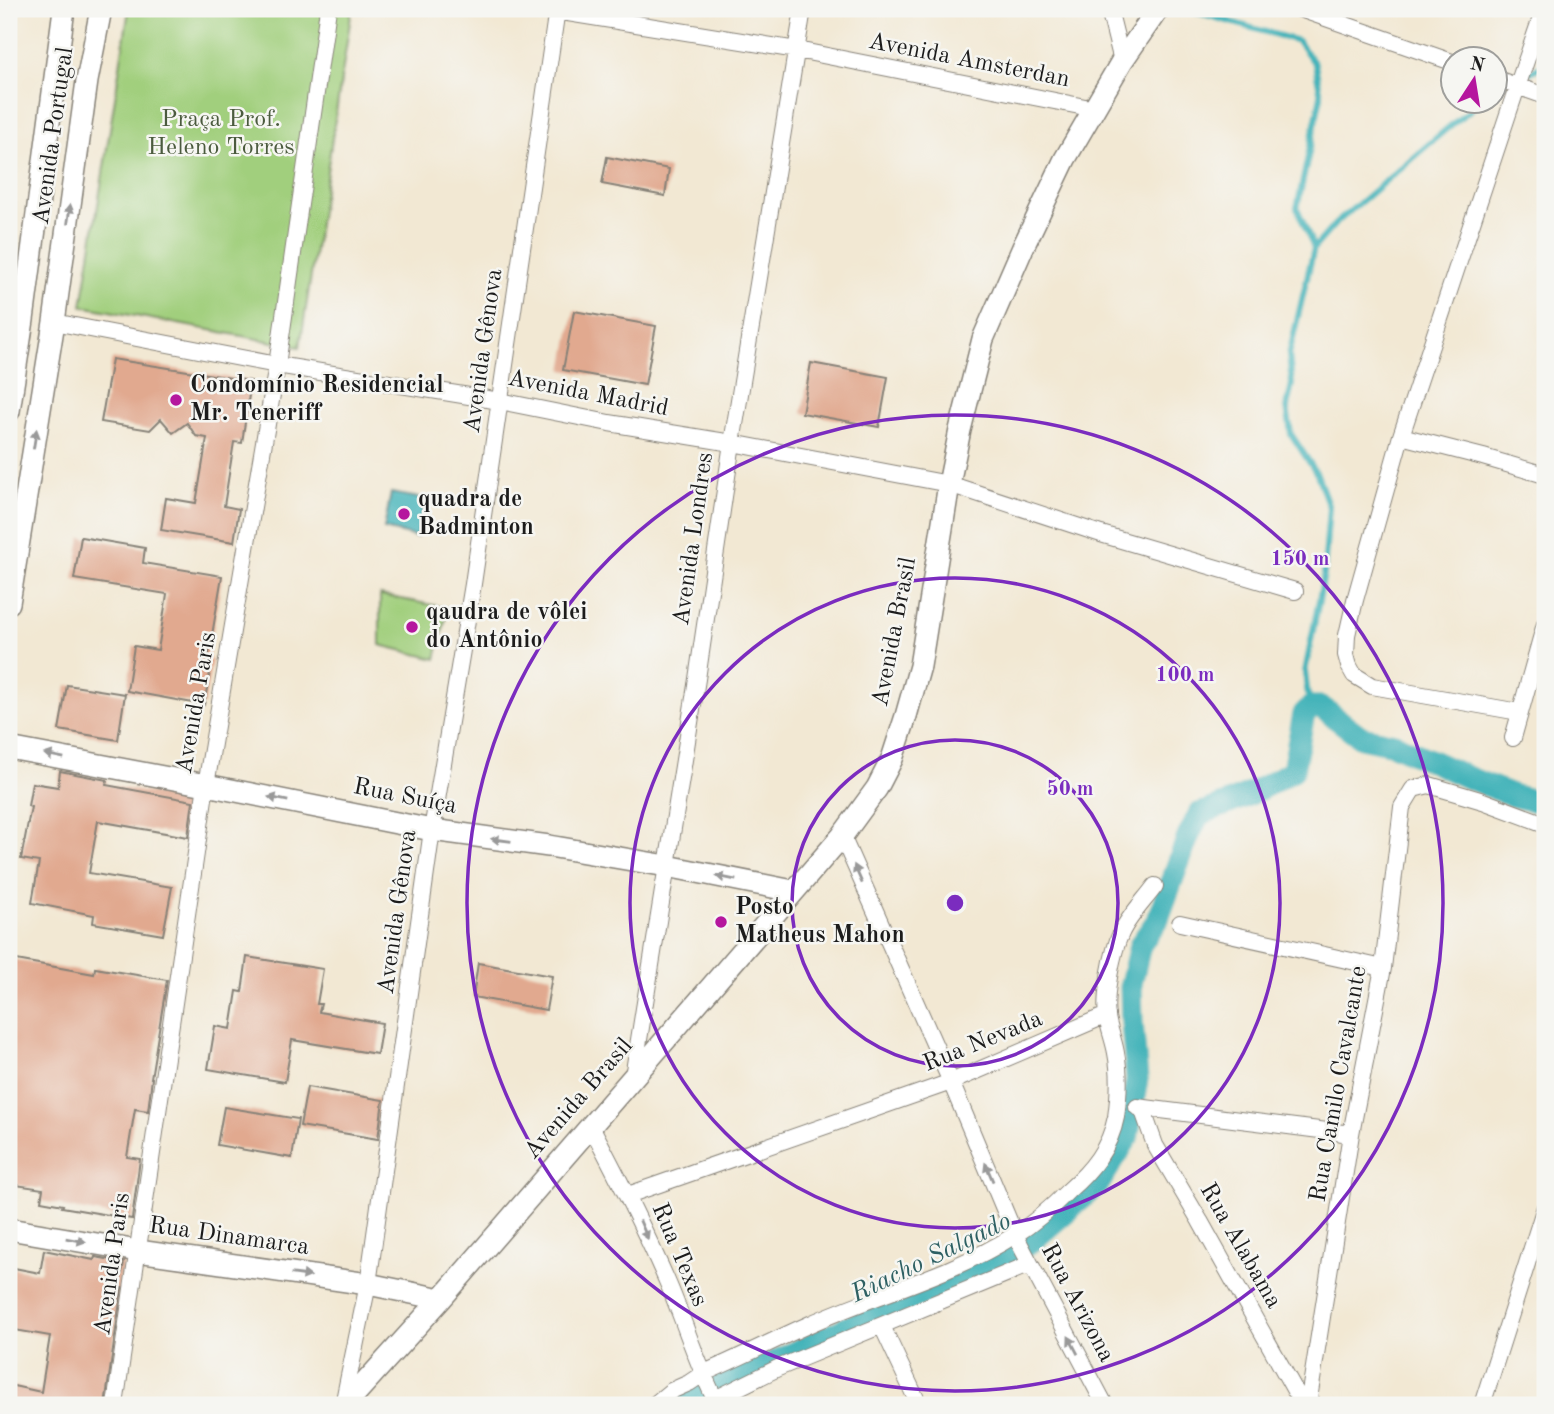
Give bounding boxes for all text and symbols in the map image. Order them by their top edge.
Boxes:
street label: Avenida Amsterdan [866,30,1072,92]
street label: Avenida Portugal [30,46,78,226]
north arrow [1438,46,1508,116]
text: N [1468,55,1487,77]
park label: Praça Prof. Heleno Torres [147,108,295,160]
one-way arrow [63,203,74,225]
street label: Avenida Gênova [461,267,507,435]
street label: Avenida Madrid [506,367,670,421]
place label: Condomínio Residencial Mr. Teneriff [190,374,444,426]
marker: Condomínio Residencial Mr. Teneriff [168,392,184,408]
one-way arrow [30,428,41,450]
street label: Avenida Londres [670,451,718,627]
place label: quadra de Badminton [418,488,534,540]
marker: quadra de Badminton [396,506,412,522]
text: 150 m [1270,549,1330,570]
street label: Avenida Brasil [869,555,921,709]
place label: qaudra de vôlei do Antônio [426,601,587,653]
marker: qaudra de vôlei do Antônio [404,619,420,635]
street label: Avenida Paris [173,630,221,776]
text: 100 m [1155,665,1215,686]
one-way arrow [43,750,65,761]
street label: Rua Suíça [351,775,459,819]
text: 50 m [1046,779,1094,800]
one-way arrow [267,793,289,804]
street label: Avenida Gênova [375,828,421,996]
one-way arrow [490,834,512,845]
one-way arrow [852,863,863,884]
one-way arrow [715,872,737,883]
centre of rings [943,891,967,915]
place label: Posto Matheus Mahon [735,896,905,948]
marker: Posto Matheus Mahon [713,914,729,930]
street label: Rua Camilo Cavalcante [1306,964,1372,1204]
street label: Rua Nevada [920,1007,1046,1077]
street label: Avenida Brasil [520,1034,638,1164]
one-way arrow [983,1161,994,1182]
street label: Rua Alabama [1195,1179,1286,1313]
street label: Avenida Paris [91,1191,135,1337]
street label: Rua Texas [646,1200,712,1310]
water label: Riacho Salgado [846,1208,1015,1308]
street label: Rua Dinamarca [147,1214,311,1260]
one-way arrow [638,1220,650,1240]
one-way arrow [65,1235,87,1246]
street label: Rua Arizona [1036,1240,1118,1366]
one-way arrow [290,1269,312,1280]
one-way arrow [1067,1335,1079,1355]

